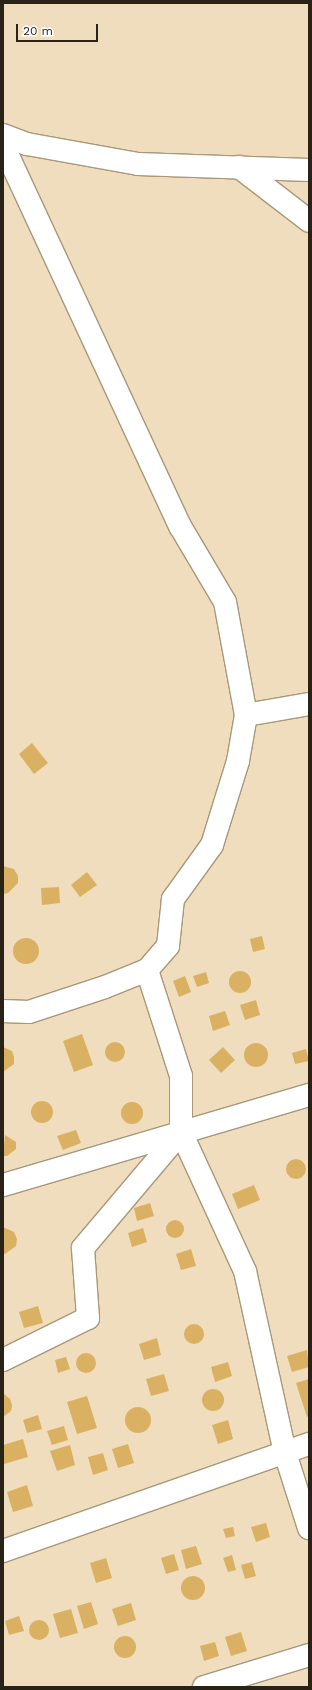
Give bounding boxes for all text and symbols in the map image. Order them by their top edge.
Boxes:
scale bar [18,16,100,42]
text: 20 m [23,24,53,38]

